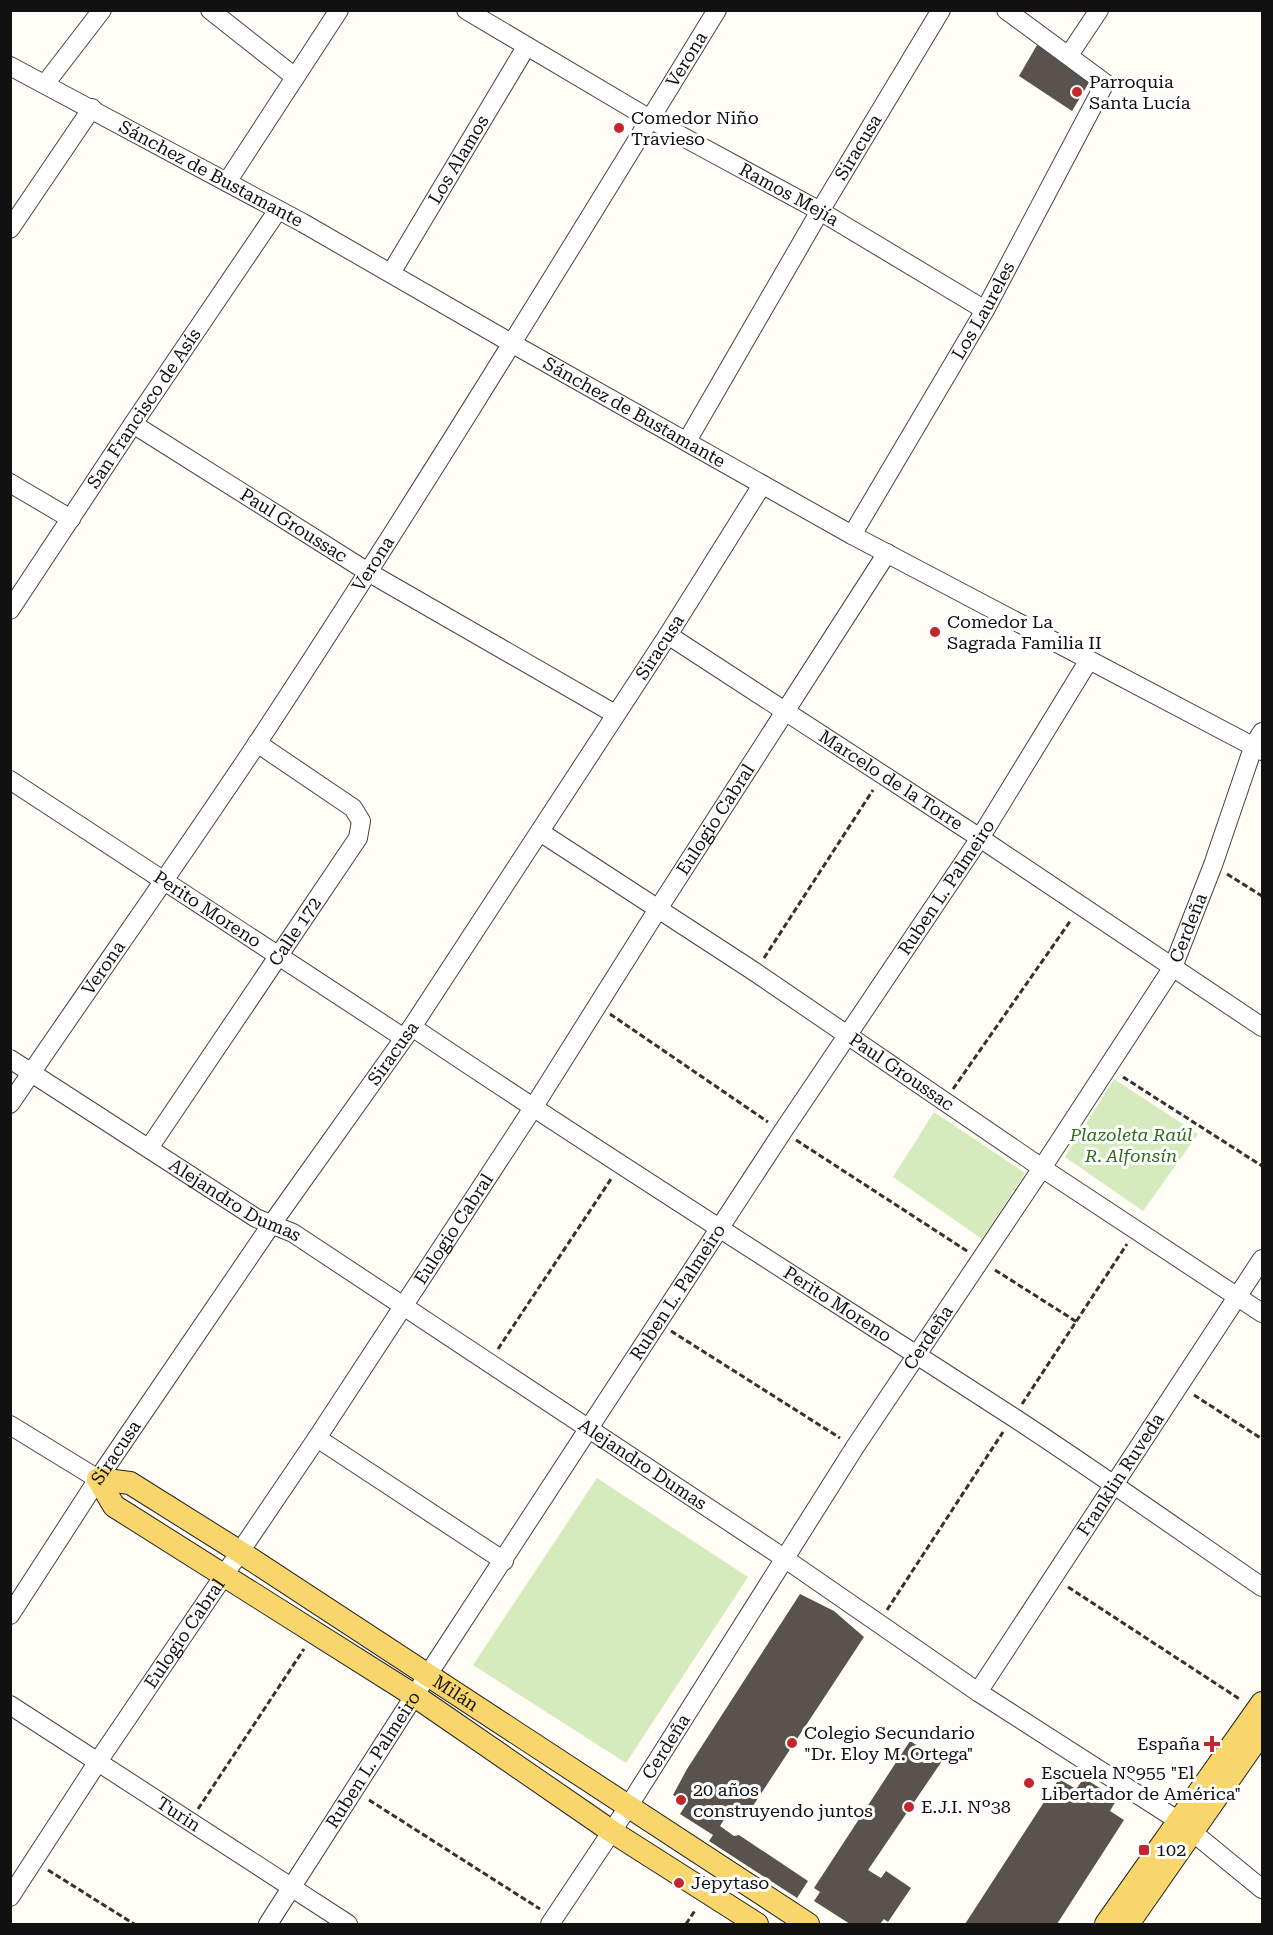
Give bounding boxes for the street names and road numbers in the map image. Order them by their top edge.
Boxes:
street label: Verona [661,27,711,91]
street label: Siracusa [830,110,886,184]
street label: Los Alamos [424,111,493,208]
street label: Sánchez de Bustamante [116,115,307,231]
street label: Ramos Mejía [736,158,843,230]
street label: Los Laureles [947,258,1019,363]
street label: San Francisco de Asís [82,324,205,492]
street label: Sánchez de Bustamante [540,352,729,472]
street label: Paul Groussac [237,483,351,566]
street label: Verona [348,532,398,595]
street label: Siracusa [631,610,688,683]
street label: Marcelo de la Torre [815,725,967,834]
street label: Eulogio Cabral [672,760,759,879]
street label: Ruben L. Palmeiro [893,816,999,959]
street label: Perito Moreno [150,866,265,952]
street label: Cerdeña [1165,890,1211,966]
street label: Calle 172 [264,893,325,970]
street label: Verona [77,936,129,999]
street label: Siracusa [363,1017,423,1089]
street label: Paul Groussac [845,1028,958,1115]
street label: Alejandro Dumas [165,1154,306,1246]
street label: Eulogio Cabral [410,1169,497,1288]
street label: Ruben L. Palmeiro [625,1220,729,1364]
street label: Perito Moreno [780,1261,896,1346]
street label: Cerdeña [899,1301,957,1373]
street label: Franklin Ruveda [1072,1409,1168,1540]
street label: Alejandro Dumas [575,1414,711,1514]
street label: Siracusa [86,1416,145,1488]
street label: Eulogio Cabral [140,1574,229,1692]
street label: Milán [429,1670,483,1716]
street label: Ruben L. Palmeiro [321,1687,424,1832]
street label: Cerdeña [637,1710,694,1783]
street label: Turin [153,1792,205,1836]

